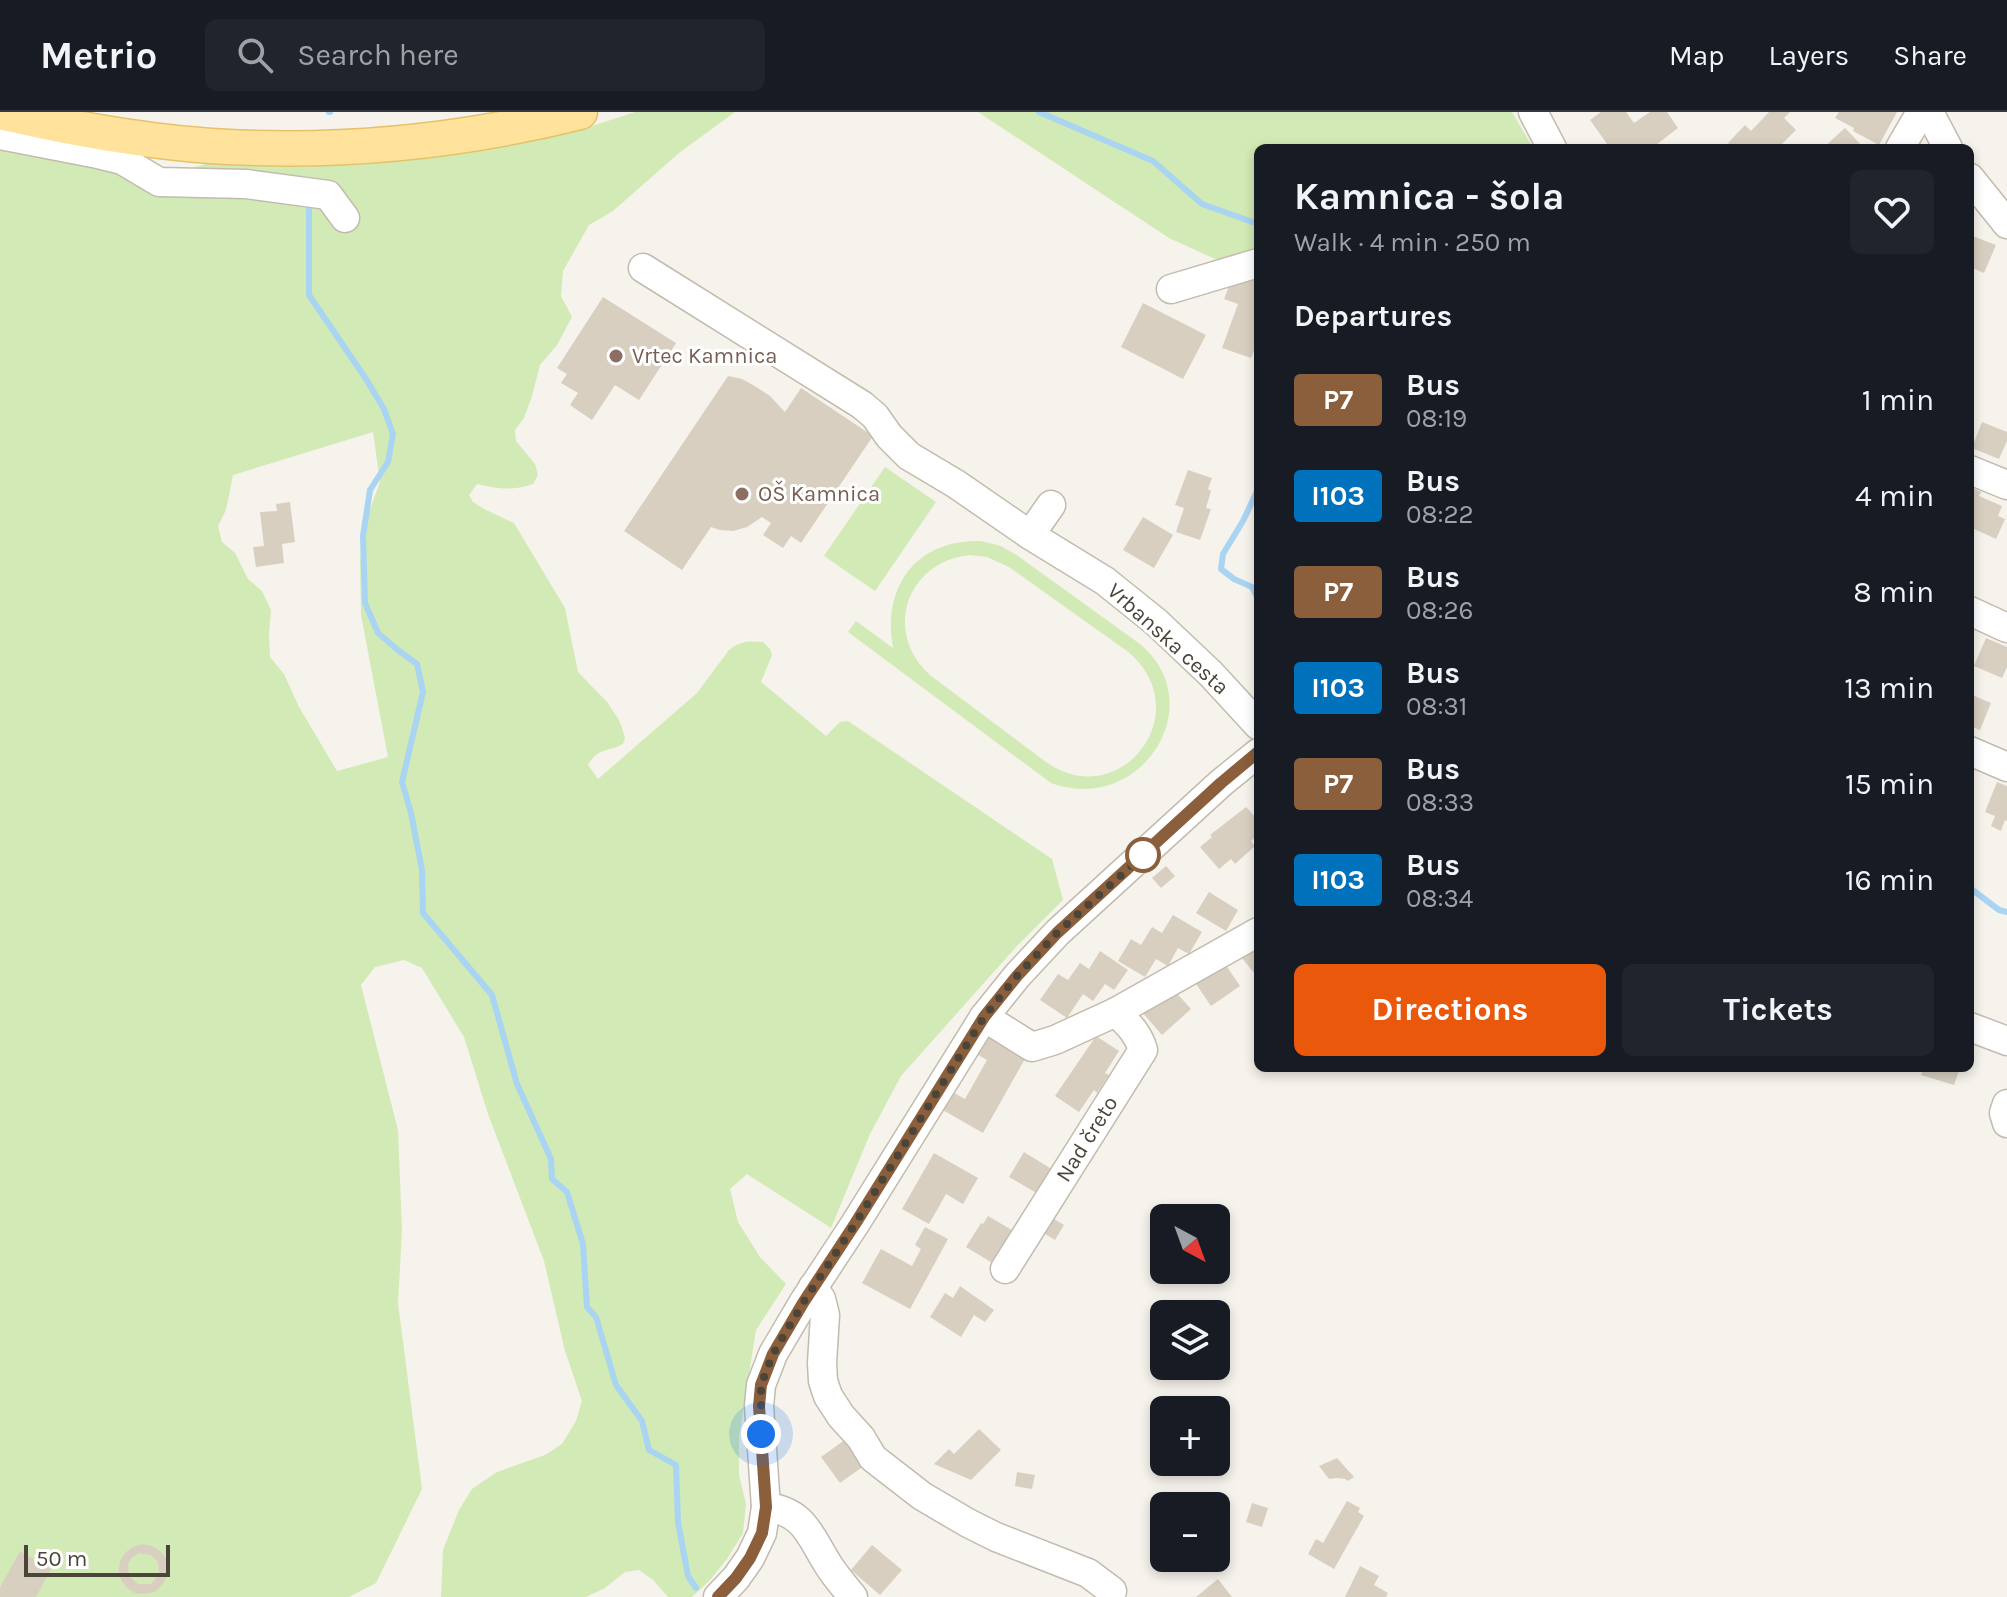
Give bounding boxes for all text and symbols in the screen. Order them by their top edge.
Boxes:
search box [205,19,765,91]
text: Metrio [40,33,157,78]
icon: search [233,33,277,77]
text: Search here [297,37,459,73]
text: Map [1669,39,1724,72]
text: Layers [1768,39,1849,72]
text: Share [1893,39,1967,72]
button: heart [1850,170,1934,254]
text: Kamnica - šola [1294,174,1564,219]
text: Walk · 4 min · 250 m [1294,227,1531,258]
text: Departures [1294,298,1452,334]
place label: Vrtec Kamnica [632,343,777,369]
marker: Vrtec Kamnica [607,347,625,365]
text: Bus [1406,367,1460,403]
text: 1 min [1862,382,1934,418]
text: P7 [1323,383,1353,416]
text: 08:19 [1406,403,1467,434]
text: Bus [1406,463,1460,499]
text: 4 min [1855,478,1934,514]
text: I103 [1311,479,1365,512]
place label: OŠ Kamnica [758,480,880,507]
marker: OŠ Kamnica [733,485,751,503]
text: 08:22 [1406,499,1474,530]
text: Bus [1406,559,1460,595]
text: 8 min [1853,574,1934,610]
text: P7 [1323,575,1353,608]
street label: Vrbanska cesta [1102,578,1234,700]
text: 08:26 [1406,595,1473,626]
text: Bus [1406,655,1460,691]
text: 13 min [1844,670,1934,706]
text: I103 [1311,671,1365,704]
text: 08:31 [1406,691,1467,722]
text: Bus [1406,751,1460,787]
text: 15 min [1845,766,1934,802]
text: P7 [1323,767,1353,800]
text: 08:33 [1406,787,1474,818]
unlabelled marker [1126,838,1160,872]
text: Bus [1406,847,1460,883]
text: 16 min [1845,862,1934,898]
text: I103 [1311,863,1365,896]
text: 08:34 [1406,883,1473,914]
button: Directions [1294,964,1606,1056]
button: Tickets [1622,964,1934,1056]
street label: Nad čreto [1050,1091,1124,1187]
north arrow [1150,1204,1230,1284]
map controls [1150,1204,1230,1572]
button: layers [1150,1300,1230,1380]
button: + [1150,1396,1230,1476]
your location [741,1414,781,1454]
button: − [1150,1492,1230,1572]
scale bar [24,1541,170,1577]
text: 50 m [36,1546,87,1572]

